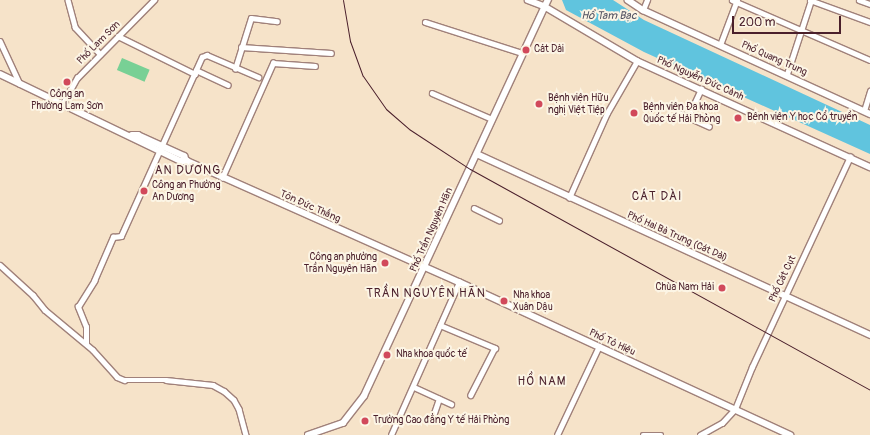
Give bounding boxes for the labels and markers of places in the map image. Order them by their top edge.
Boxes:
place label: Cát Dài [534,44,564,56]
marker: Cát Dài [521,45,531,55]
marker: Công an Phường Lam Sơn [62,77,72,87]
place label: Công an Phường Lam Sơn [31,88,103,112]
place label: Bệnh viện Hữu nghị Việt Tiệp [548,92,608,116]
marker: Bệnh viện Hữu nghị Việt Tiệp [533,98,545,110]
place label: Bệnh viện Đa khoa Quốc tế Hải Phòng [643,101,720,124]
marker: Bệnh viện Đa khoa Quốc tế Hải Phòng [628,107,640,119]
marker: Bênh viện Y học Cổ truyền [732,112,744,124]
place label: Bênh viện Y học Cổ truyền [747,112,858,124]
place label: Công an Phường An Dương [152,179,220,202]
marker: Công an Phường An Dương [139,186,149,196]
place label: Công an phường Trần Nguyên Hãn [304,251,377,274]
marker: Công an phường Trần Nguyên Hãn [380,258,390,268]
place label: Chùa Nam Hải [655,282,714,294]
marker: Chùa Nam Hải [717,283,727,293]
place label: Nha khoa Xuân Dậu [513,289,553,312]
marker: Nha khoa Xuân Dậu [498,295,510,307]
marker: Nha khoa quốc tế [381,349,393,361]
place label: Nha khoa quốc tế [396,349,467,361]
place label: Trường Cao đẳng Y tế Hải Phòng [373,415,509,427]
marker: Trường Cao đẳng Y tế Hải Phòng [360,416,370,426]

